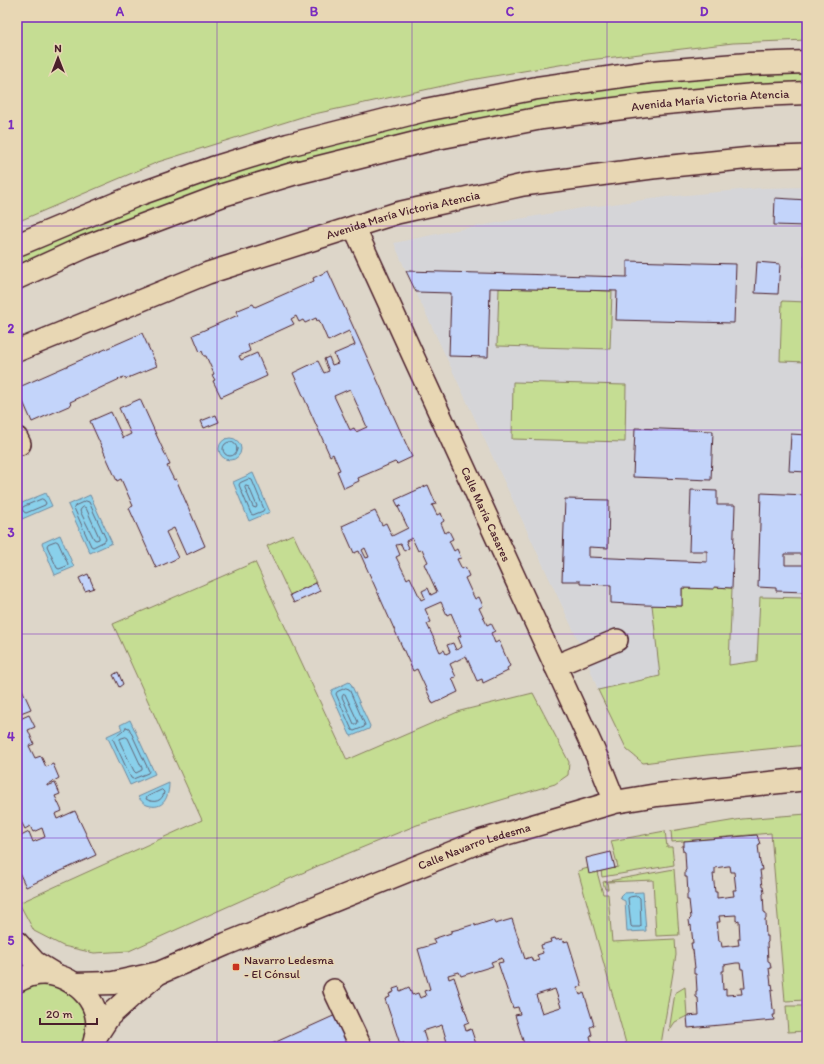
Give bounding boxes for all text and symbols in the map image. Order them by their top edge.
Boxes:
text: A [115,4,125,19]
text: B [310,4,319,19]
text: C [506,4,515,19]
text: D [700,4,709,19]
north arrow [38,38,78,78]
text: N [54,42,62,55]
street label: Avenida María Victoria Atencia [631,87,790,114]
text: 1 [8,117,14,132]
street label: Avenida María Victoria Atencia [324,188,482,242]
text: 2 [8,321,15,336]
street label: Calle María Casares [458,465,513,564]
text: 3 [7,525,15,540]
text: 4 [7,729,15,744]
street label: Calle Navarro Ledesma [416,820,532,873]
text: 5 [8,933,15,948]
place label: Navarro Ledesma - El Cónsul [244,953,334,981]
marker: Navarro Ledesma - El Cónsul [231,962,241,972]
scale bar [40,1000,97,1026]
text: 20 m [46,1007,73,1021]

